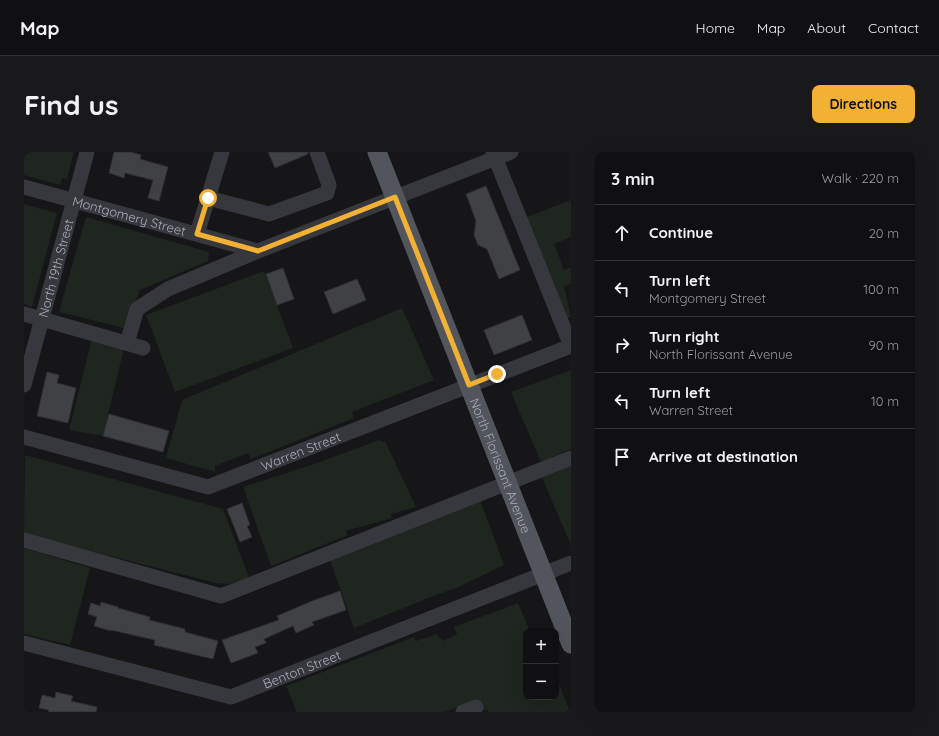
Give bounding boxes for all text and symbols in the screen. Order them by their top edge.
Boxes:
text: Map [20,16,59,40]
text: Home [696,19,735,37]
text: Map [757,19,785,37]
text: About [807,19,846,37]
text: Contact [868,19,919,37]
button: Directions [812,85,915,123]
text: Find us [24,87,118,122]
text: 3 min [611,168,655,189]
text: Walk · 220 m [822,170,899,186]
route start [199,189,217,207]
street label: Montgomery Street [71,193,188,239]
street label: North 19th Street [35,217,76,319]
icon: ahead [611,222,633,244]
text: Continue [649,223,713,242]
text: 20 m [869,225,899,241]
text: Turn left [649,271,711,290]
icon: left [611,278,633,300]
text: 100 m [863,281,899,297]
text: Montgomery Street [649,290,766,306]
text: Turn right [649,327,720,346]
icon: right [611,334,633,356]
text: 90 m [869,337,899,353]
text: North Florissant Avenue [649,346,793,362]
route end [488,365,506,383]
text: Turn left [649,383,711,402]
icon: left [611,390,633,412]
text: 10 m [871,393,899,409]
street label: North Florissant Avenue [467,396,534,535]
text: Warren Street [649,402,733,418]
street label: Warren Street [258,428,343,474]
icon: arrive [611,446,633,468]
text: Arrive at destination [649,447,798,466]
map controls [523,628,559,700]
button: + [523,628,559,664]
street label: Benton Street [261,647,343,692]
button: − [523,664,559,700]

